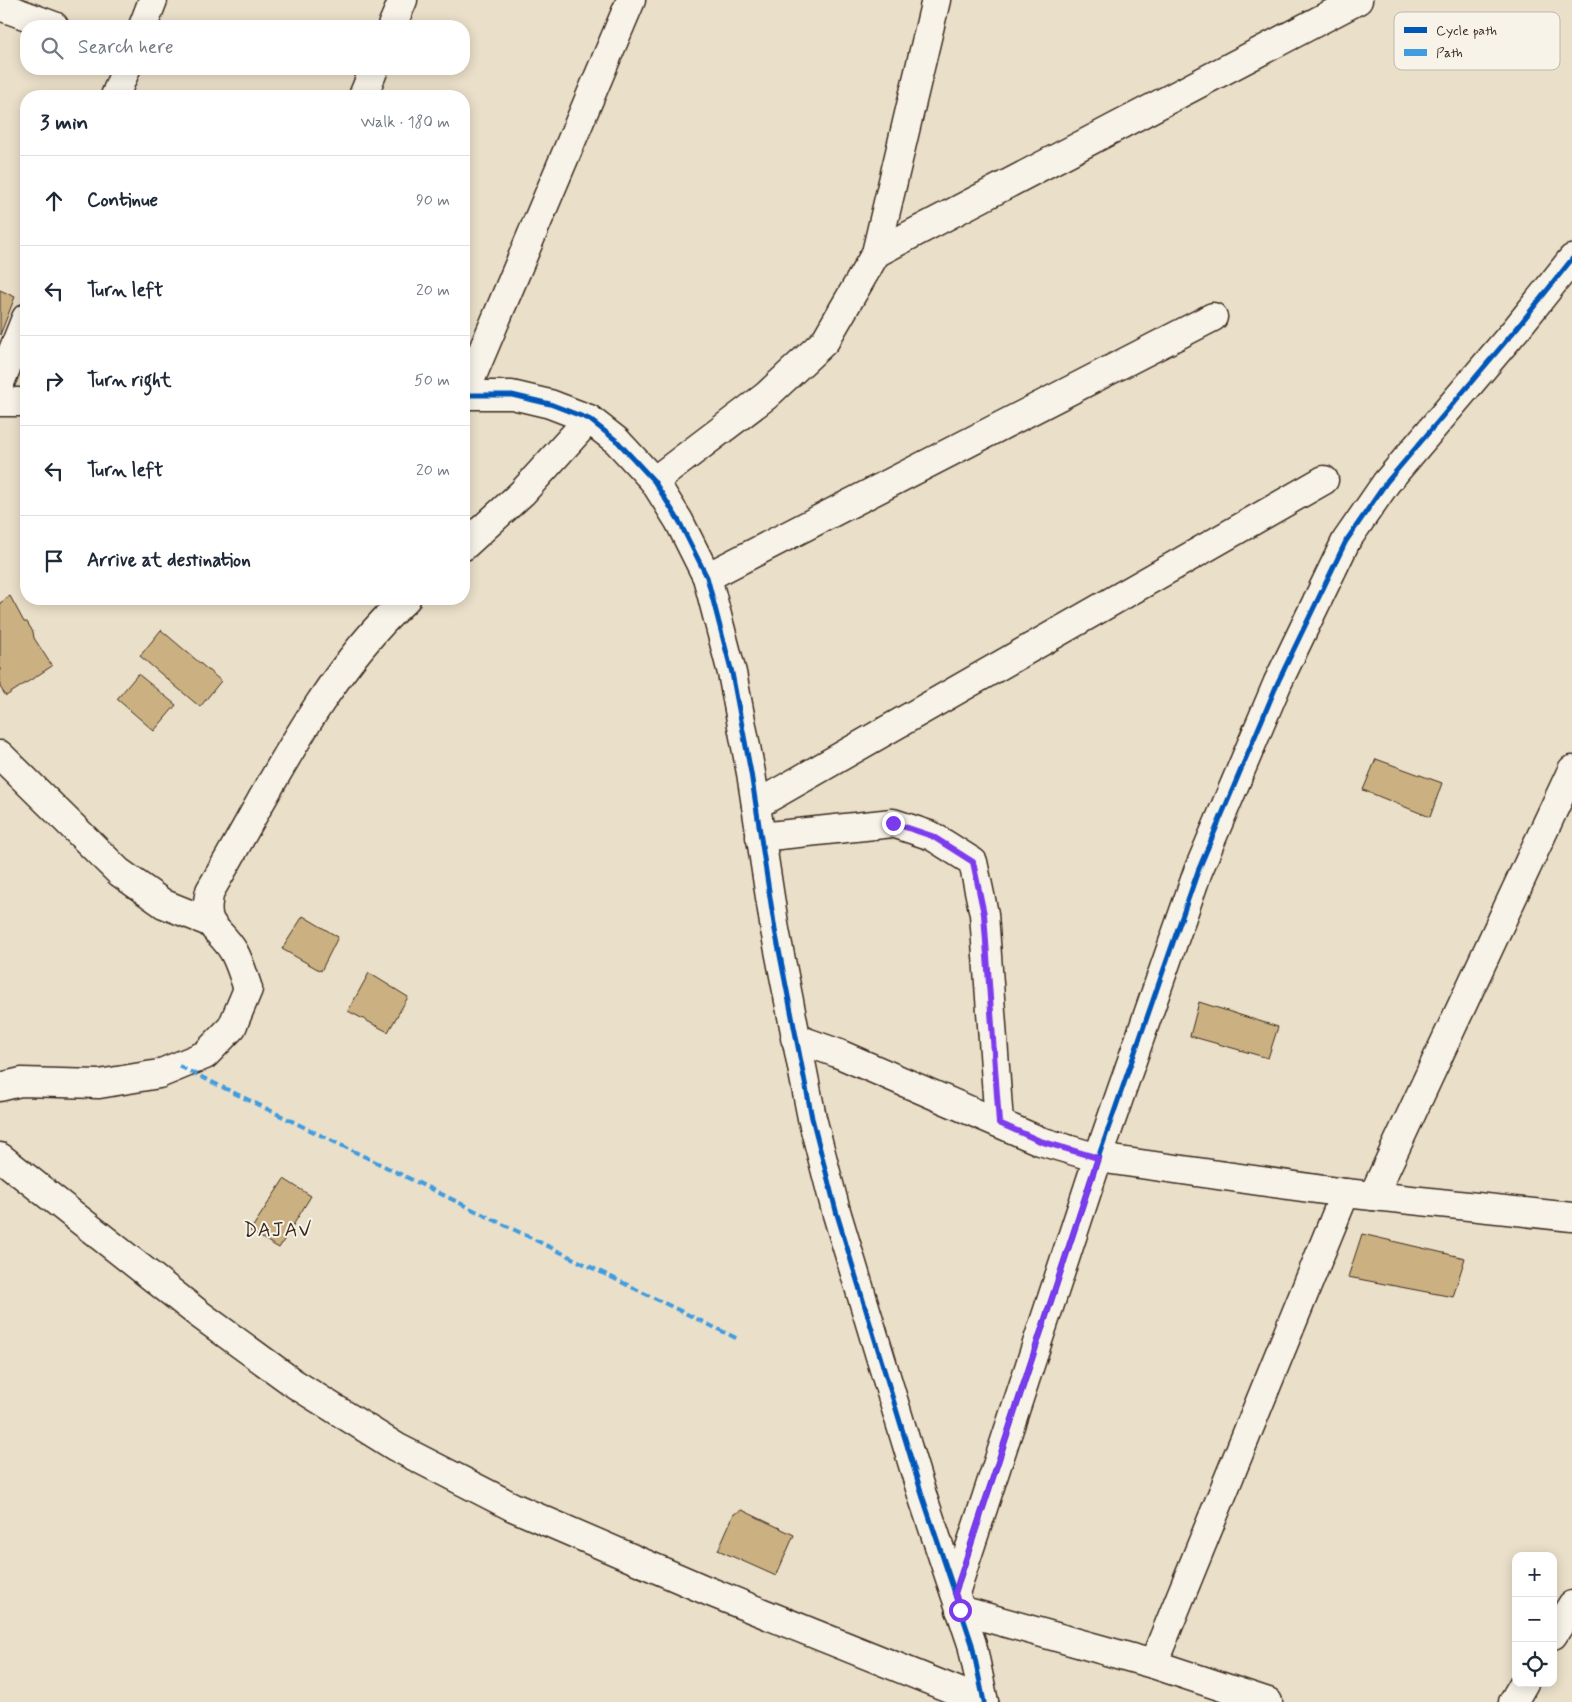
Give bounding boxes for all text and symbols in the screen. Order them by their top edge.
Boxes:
legend [1394,12,1560,70]
search box [20,20,470,75]
text: Cycle path [1436,22,1497,40]
icon: search [38,34,66,62]
text: Search here [78,35,174,60]
text: Path [1436,44,1463,62]
text: 3 min [40,109,88,137]
text: Walk · 180 m [361,112,450,133]
icon: ahead [40,187,68,215]
text: Continue [87,188,158,213]
text: 90 m [416,190,450,211]
icon: left [40,277,68,305]
text: Turn left [87,278,163,303]
text: 20 m [416,280,450,301]
icon: right [40,367,68,395]
text: Turn right [87,368,171,393]
text: 50 m [414,370,450,391]
icon: left [40,457,68,485]
text: Turn left [87,458,163,483]
text: 20 m [416,460,450,481]
icon: arrive [40,547,68,575]
text: Arrive at destination [87,548,251,573]
route end [882,812,905,835]
district label: DAJAV [244,1217,312,1244]
map controls [1512,1552,1557,1687]
button: + [1512,1552,1557,1597]
button: − [1512,1597,1557,1642]
route start [949,1599,972,1622]
button: locate [1512,1642,1557,1687]

